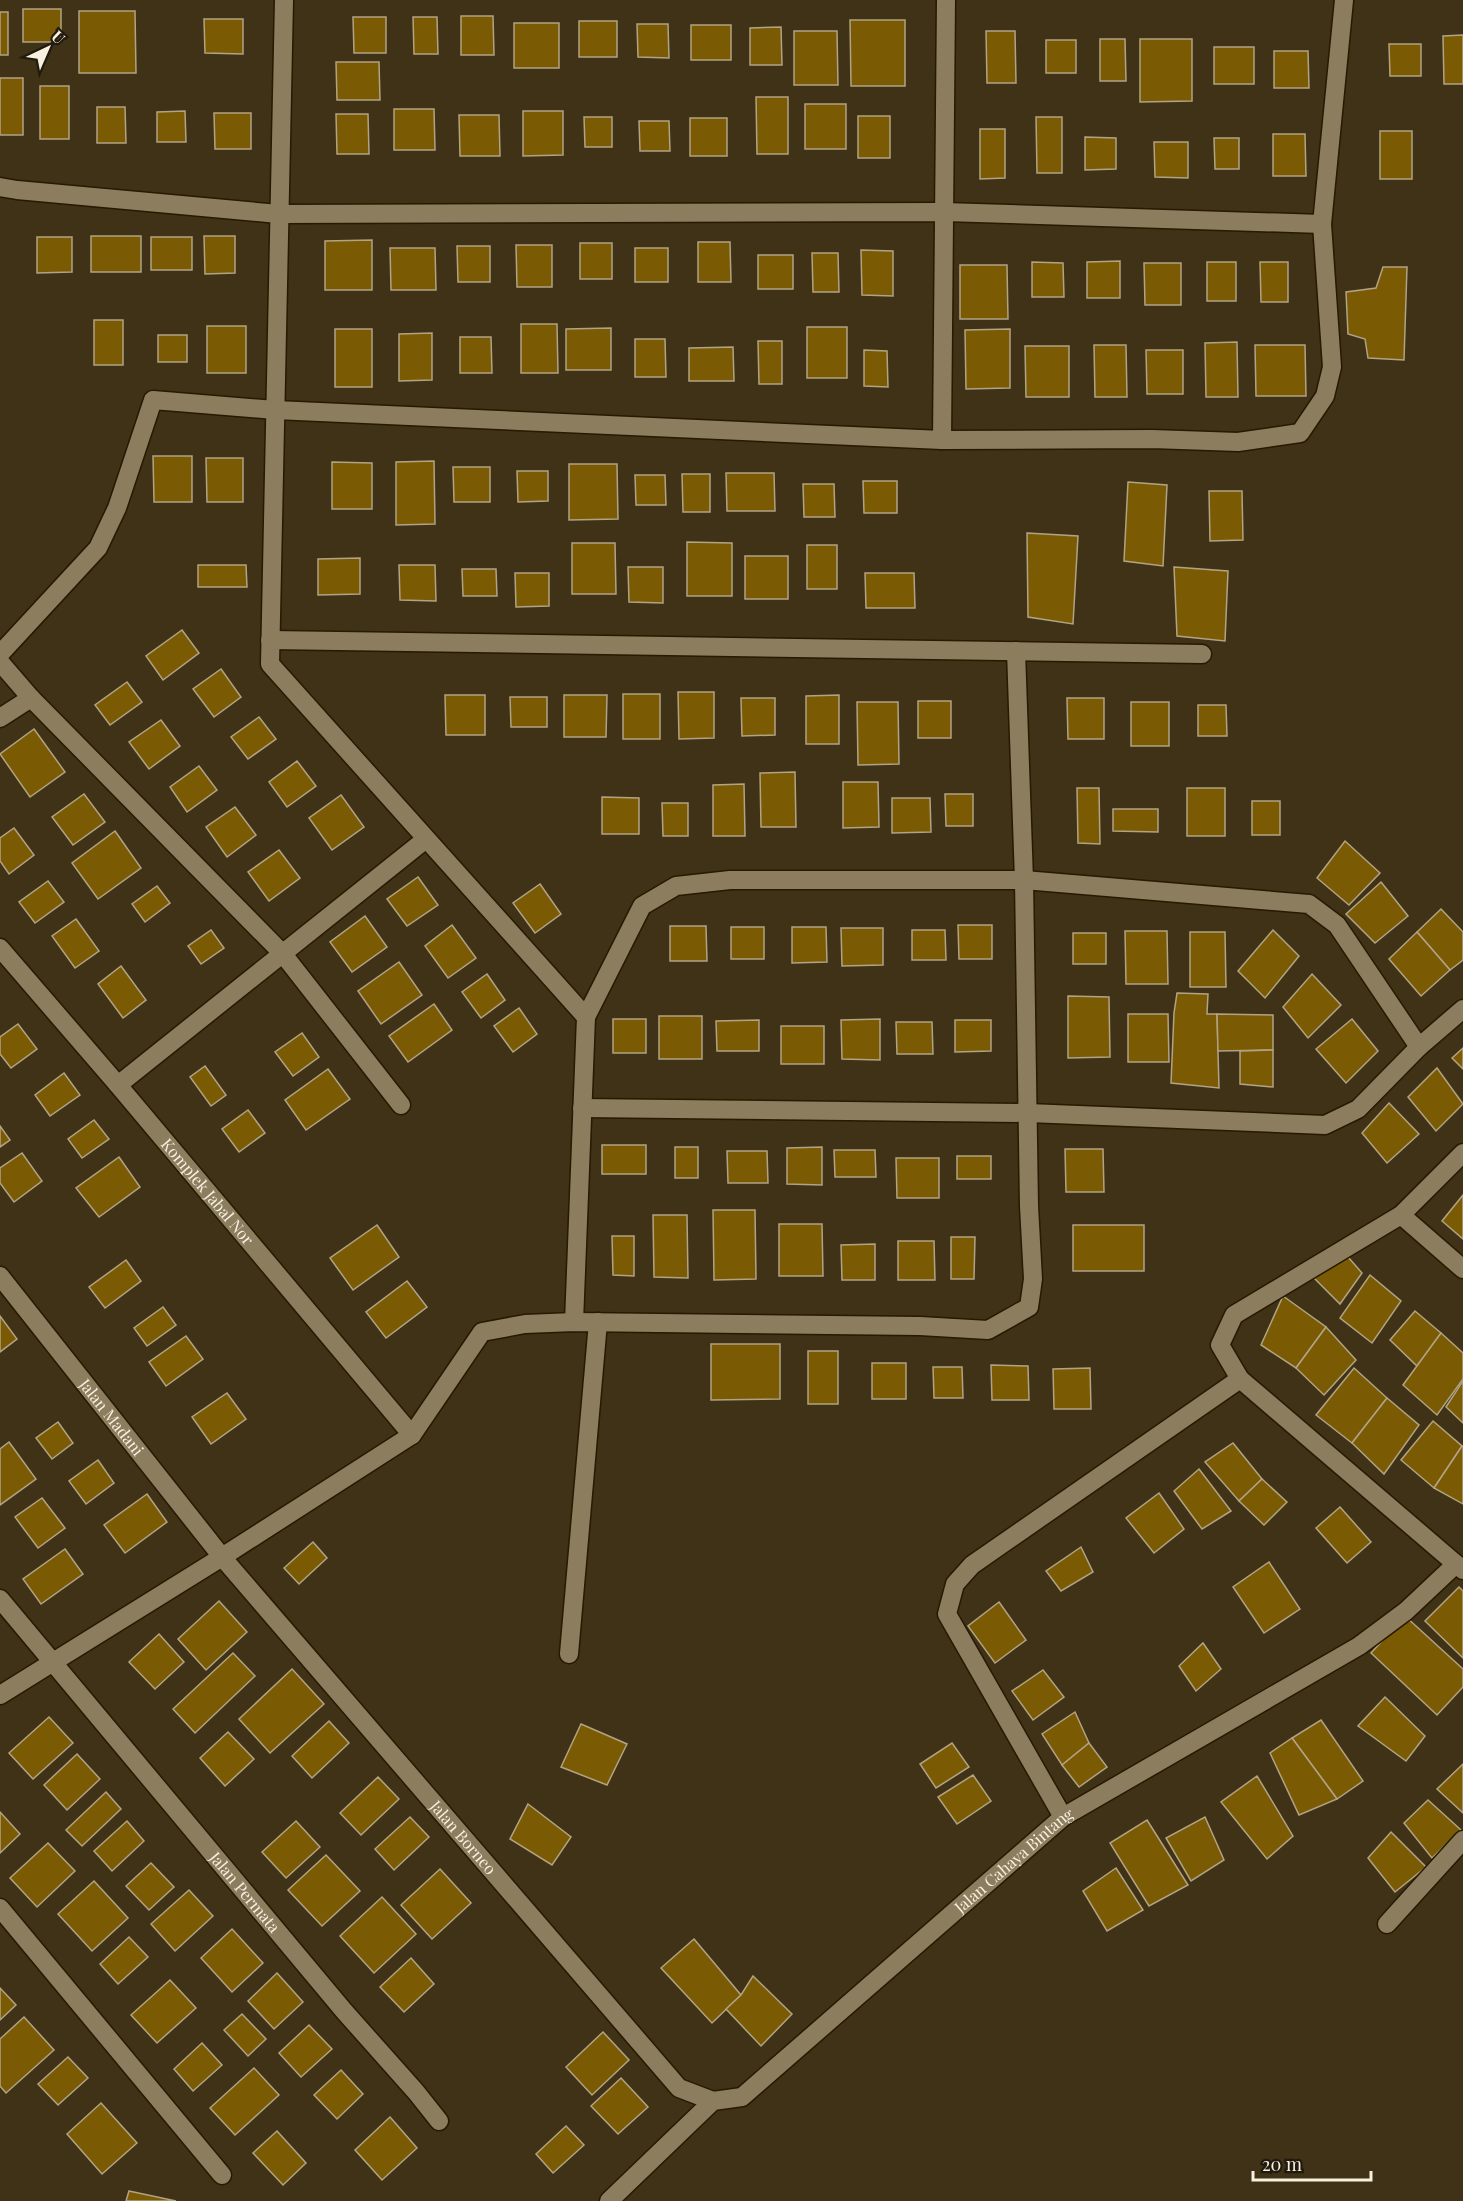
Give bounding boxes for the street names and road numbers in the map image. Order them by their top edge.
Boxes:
street label: Komplek Jabal Nor [157,1133,259,1249]
street label: Jalan Madani [75,1373,149,1460]
street label: Jalan Borneo [425,1795,502,1879]
street label: Jalan Cahaya Bintang [949,1802,1077,1918]
street label: Jalan Permata [205,1846,285,1937]

